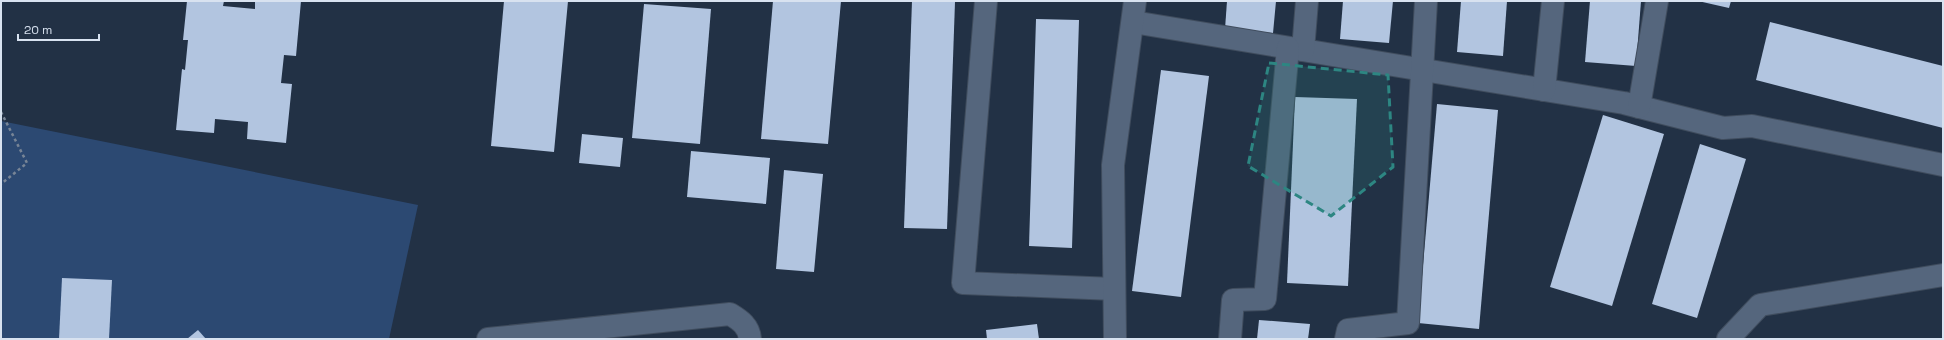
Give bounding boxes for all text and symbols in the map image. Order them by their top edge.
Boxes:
scale bar [18,16,99,42]
text: 20 m [24,22,52,38]

